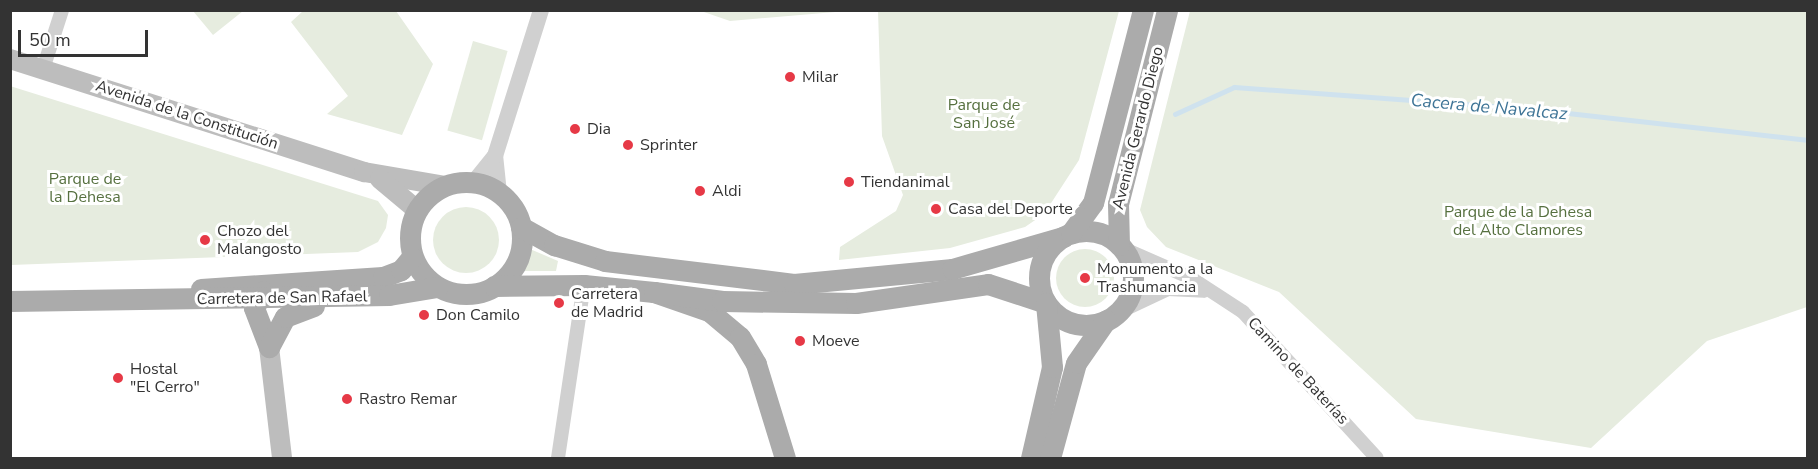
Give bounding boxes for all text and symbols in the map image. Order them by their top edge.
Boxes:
scale bar [21,18,152,56]
text: 50 m [29,28,71,52]
street label: Avenida Gerardo Diego [1108,45,1168,211]
place label: Milar [802,67,838,87]
marker: Milar [783,70,797,84]
street label: Avenida de la Constitución [93,76,281,154]
water label: Cacera de Navalcaz [1410,89,1568,125]
park label: Parque de San José [948,95,1020,133]
place label: Dia [587,119,611,139]
marker: Dia [568,122,582,136]
place label: Sprinter [640,135,697,155]
marker: Sprinter [621,138,635,152]
park label: Parque de la Dehesa [49,169,121,207]
place label: Tiendanimal [861,172,949,192]
marker: Tiendanimal [842,175,856,189]
place label: Aldi [712,181,741,201]
marker: Aldi [693,184,707,198]
place label: Casa del Deporte [948,199,1073,219]
marker: Casa del Deporte [929,202,943,216]
park label: Parque de la Dehesa del Alto Clamores [1444,202,1592,240]
place label: Chozo del Malangosto [217,221,302,259]
marker: Chozo del Malangosto [198,233,212,247]
place label: Monumento a la Trashumancia [1097,259,1213,297]
marker: Monumento a la Trashumancia [1078,271,1092,285]
place label: Carretera de Madrid [571,284,643,322]
street label: Carretera de San Rafael [196,287,368,309]
marker: Carretera de Madrid [552,296,566,310]
place label: Don Camilo [436,305,520,325]
marker: Don Camilo [417,308,431,322]
street label: Camino de Baterías [1243,313,1353,429]
place label: Moeve [812,331,860,351]
marker: Moeve [793,334,807,348]
place label: Hostal "El Cerro" [130,359,200,397]
marker: Hostal "El Cerro" [111,371,125,385]
place label: Rastro Remar [359,389,457,409]
marker: Rastro Remar [340,392,354,406]

